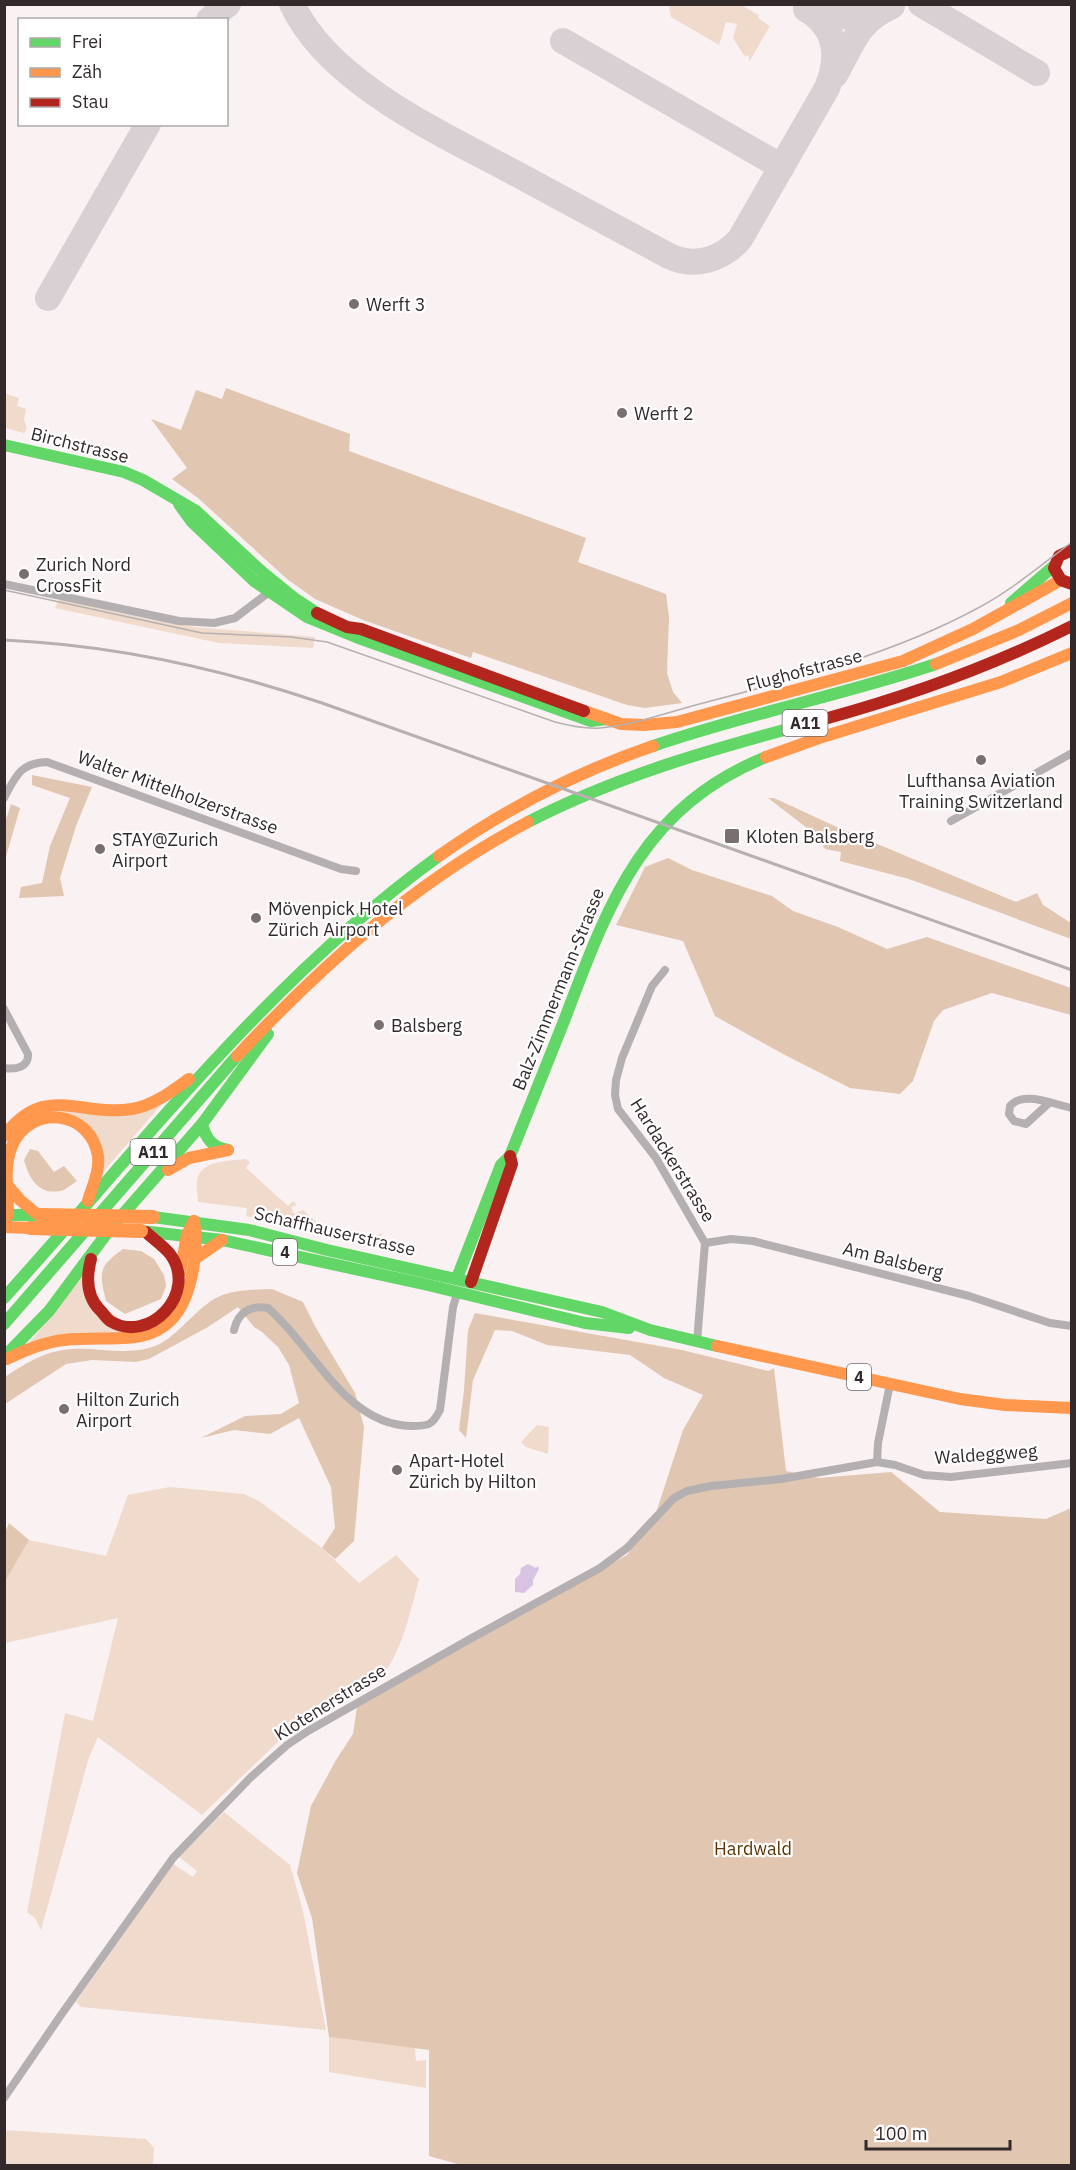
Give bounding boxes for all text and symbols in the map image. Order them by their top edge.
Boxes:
legend [18,18,228,126]
text: Frei [72,30,103,53]
text: Zäh [72,60,102,83]
text: Stau [72,90,109,113]
place label: Werft 3 [366,293,426,316]
marker: Werft 3 [347,297,361,311]
place label: Werft 2 [634,402,694,425]
marker: Werft 2 [615,406,629,420]
street label: Birchstrasse [28,422,132,468]
place label: Zurich Nord CrossFit [36,553,131,597]
marker: Zurich Nord CrossFit [17,567,31,581]
street label: Flughofstrasse [743,643,865,697]
road number: A11 [782,710,828,736]
street label: Walter Mittelholzerstrasse [75,745,282,839]
marker: Lufthansa Aviation Training Switzerland [974,753,988,767]
place label: Lufthansa Aviation Training Switzerland [899,769,1063,813]
place label: Kloten Balsberg [746,825,875,848]
marker: Kloten Balsberg [723,827,741,845]
place label: STAY@Zurich Airport [112,828,218,872]
marker: STAY@Zurich Airport [93,842,107,856]
street label: Balz-Zimmermann-Strasse [507,884,609,1094]
place label: Mövenpick Hotel Zürich Airport [268,897,403,941]
marker: Mövenpick Hotel Zürich Airport [249,911,263,925]
place label: Balsberg [391,1014,463,1037]
marker: Balsberg [372,1018,386,1032]
street label: Hardackerstrasse [626,1094,720,1226]
road number: A11 [130,1139,176,1165]
street label: Schaffhauserstrasse [252,1201,418,1261]
street label: Am Balsberg [840,1236,946,1284]
road number: 4 [273,1239,297,1265]
road number: 4 [847,1364,871,1390]
place label: Hilton Zurich Airport [76,1388,180,1432]
marker: Hilton Zurich Airport [57,1402,71,1416]
street label: Waldeggweg [934,1439,1039,1469]
place label: Apart-Hotel Zürich by Hilton [409,1449,536,1493]
marker: Apart-Hotel Zürich by Hilton [390,1463,404,1477]
street label: Klotenerstrasse [270,1658,390,1746]
park label: Hardwald [714,1837,792,1860]
scale bar [866,2113,1010,2151]
text: 100 m [875,2122,927,2145]

